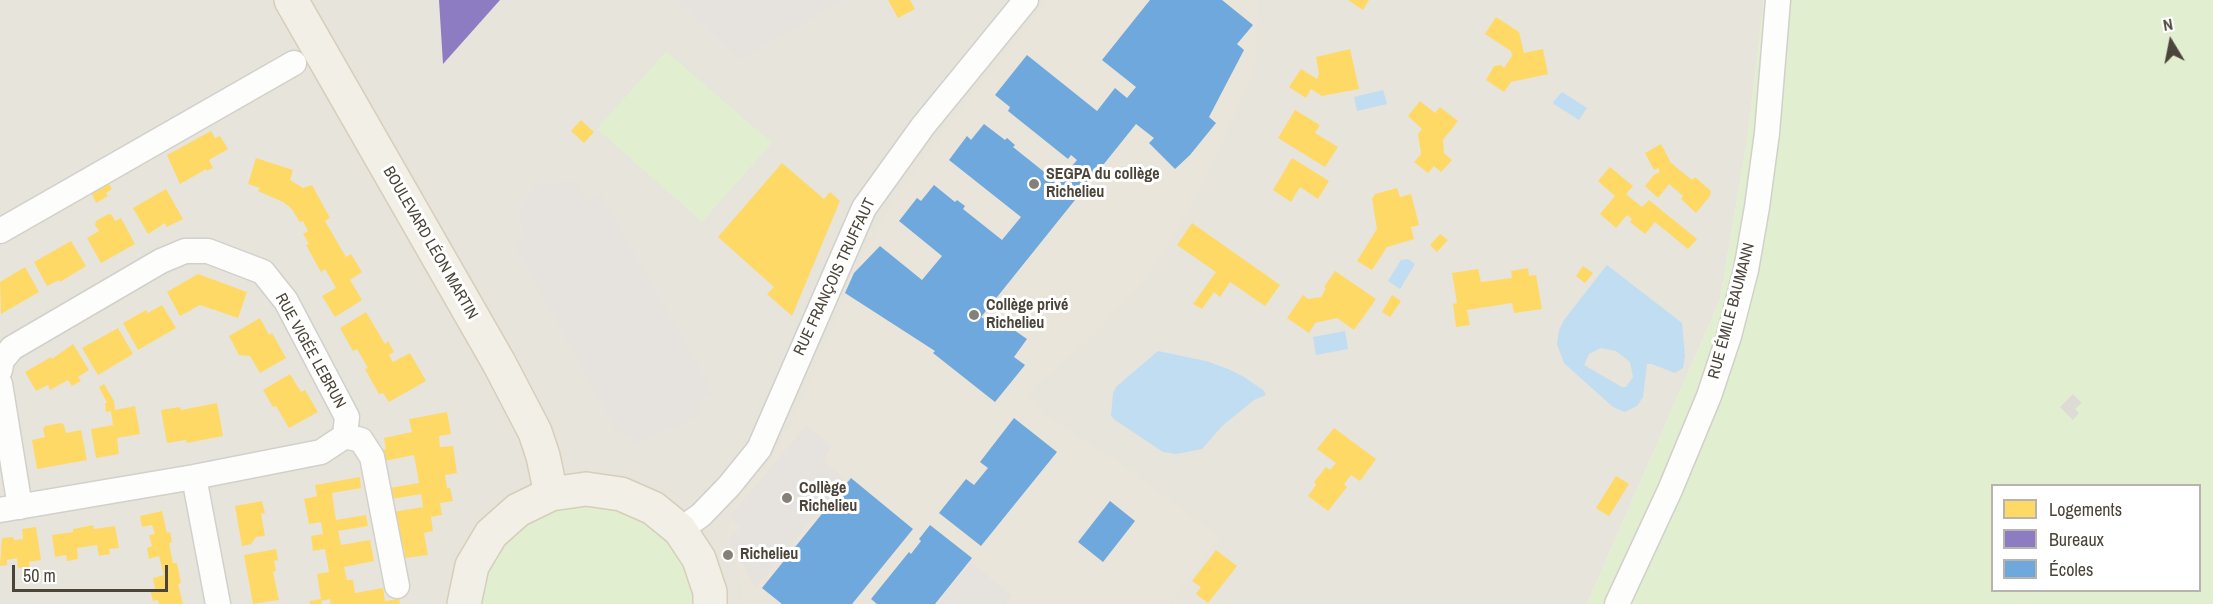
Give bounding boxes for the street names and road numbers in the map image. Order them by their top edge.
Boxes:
street label: BOULEVARD LÉON MARTIN [378,163,482,323]
street label: RUE FRANÇOIS TRUFFAUT [790,195,880,359]
street label: RUE ÉMILE BAUMANN [1705,241,1759,381]
street label: RUE VIGÉE LEBRUN [270,290,350,412]

